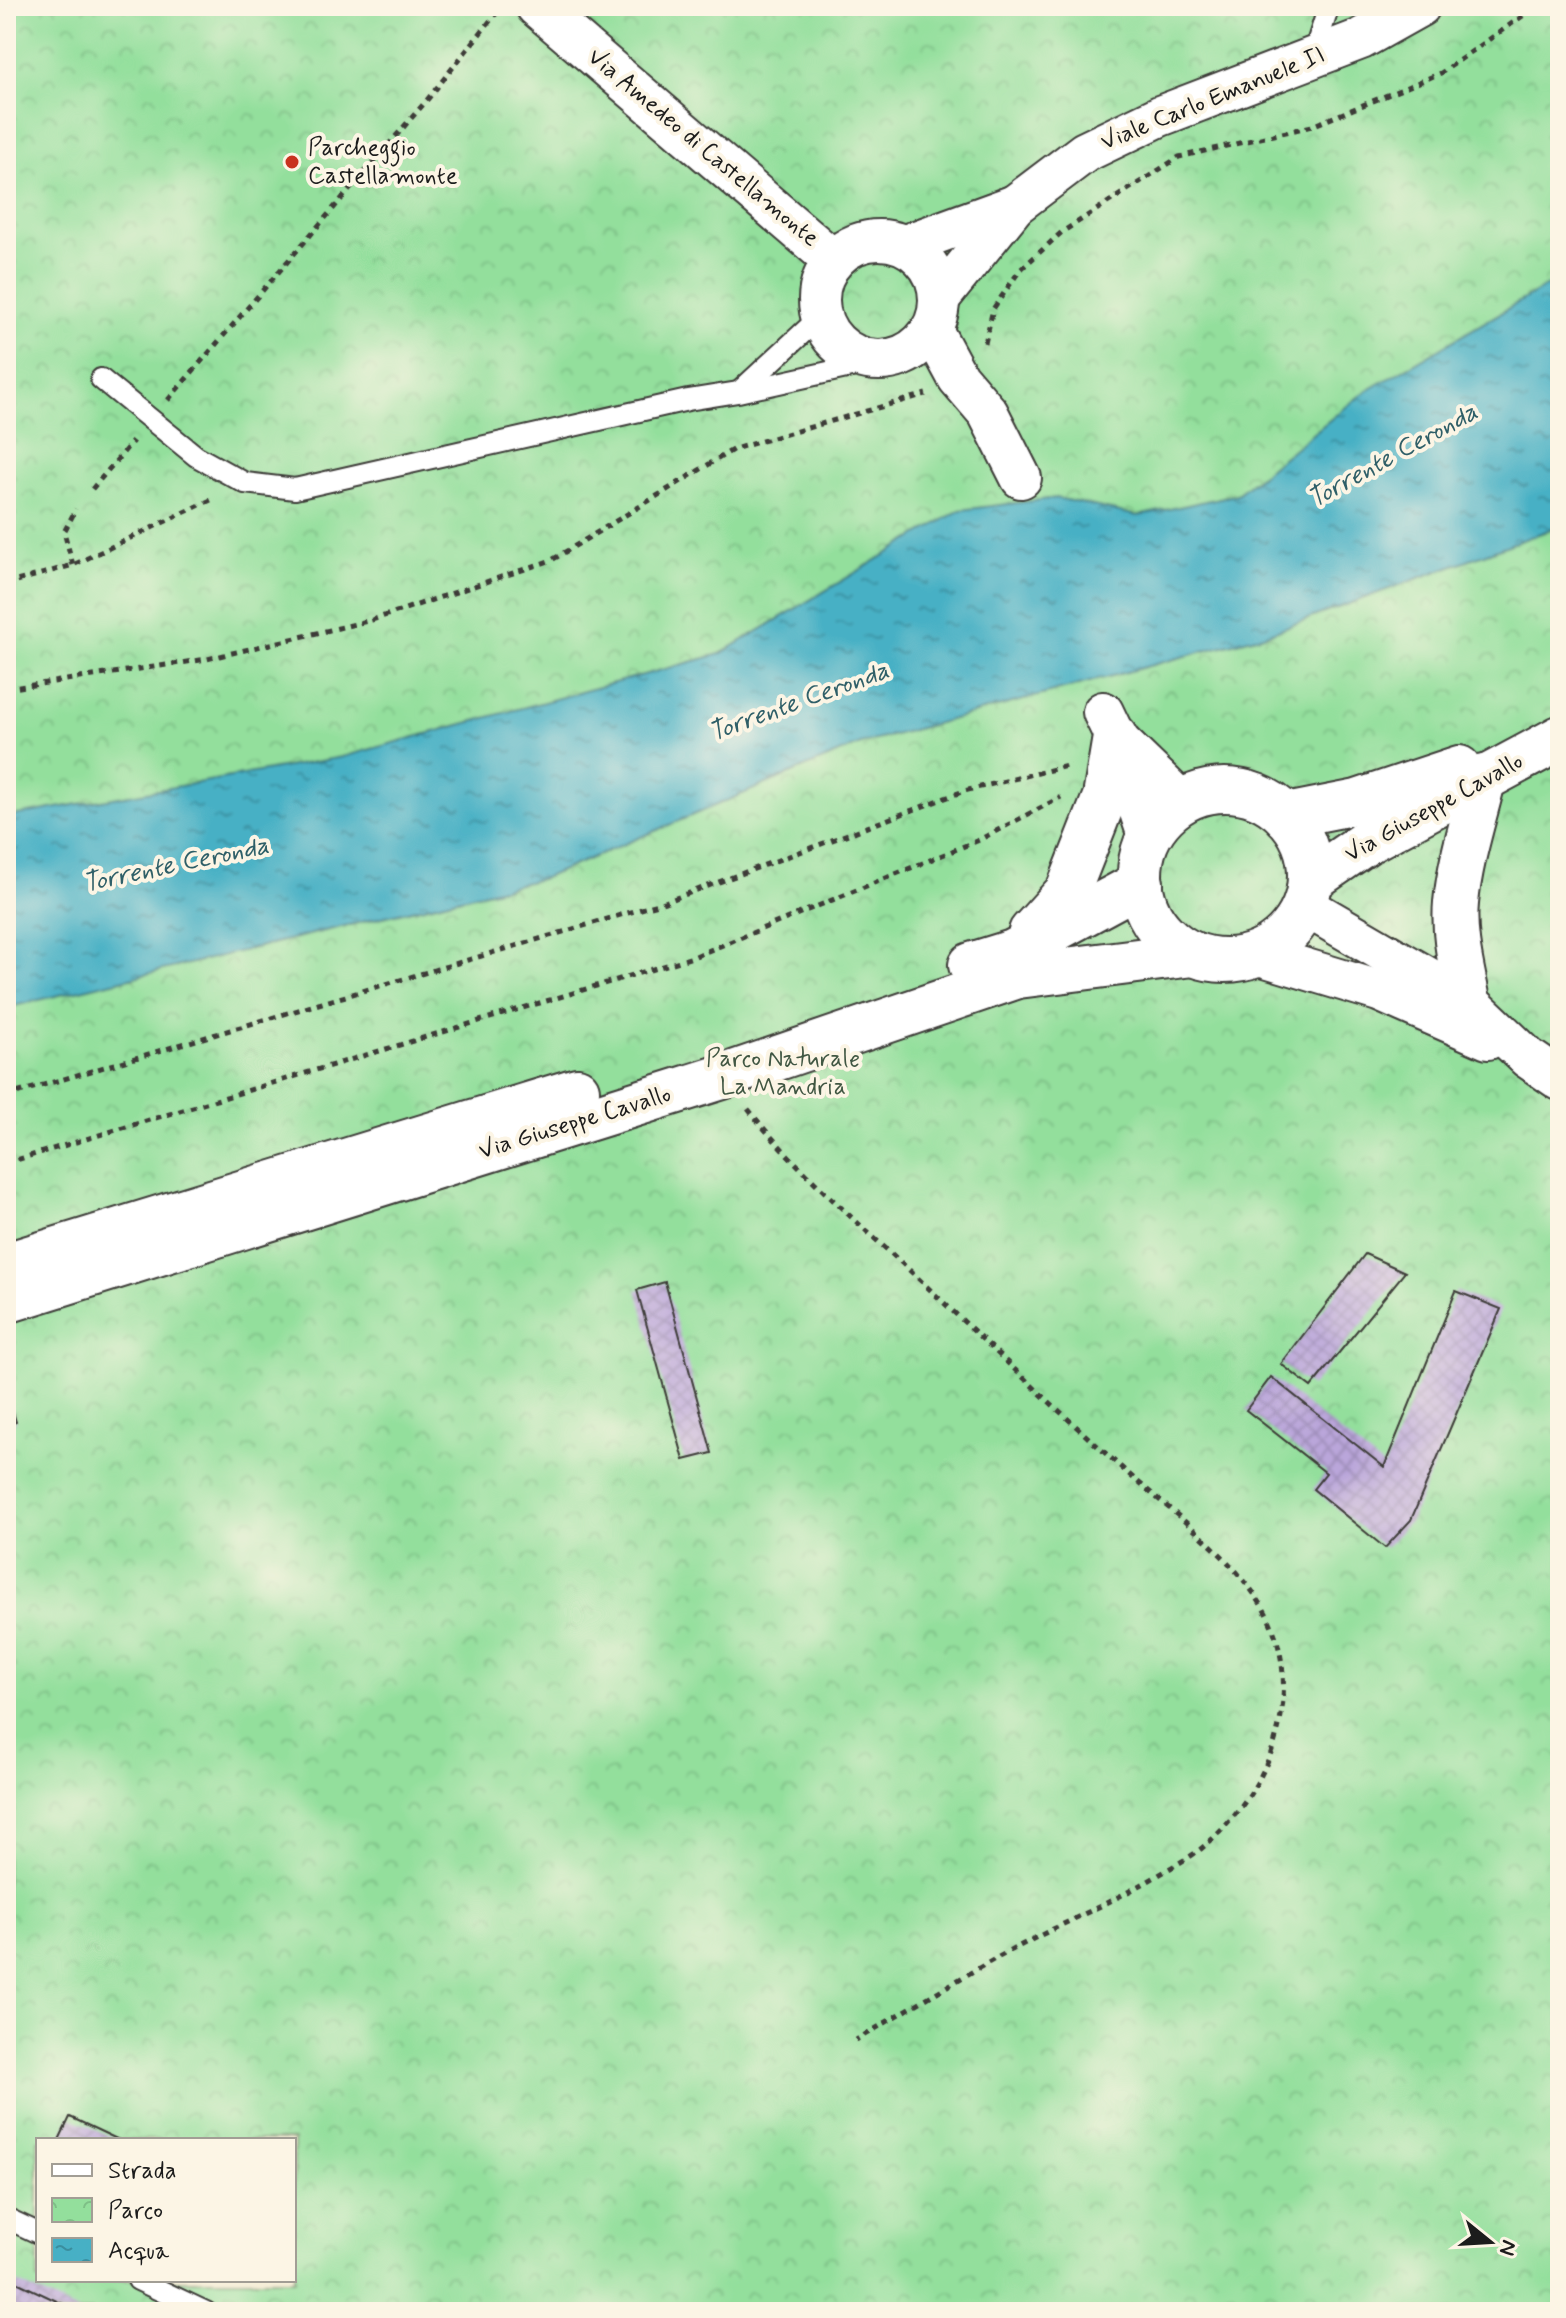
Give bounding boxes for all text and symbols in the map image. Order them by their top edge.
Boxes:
street label: Viale Carlo Emanuele II [1096,40,1330,158]
street label: Via Amedeo di Castellamonte [581,42,825,254]
place label: Parcheggio Castellamonte [308,133,458,192]
marker: Parcheggio Castellamonte [283,153,301,171]
water label: Torrente Ceronda [1302,395,1484,517]
water label: Torrente Ceronda [704,654,894,750]
street label: Via Giuseppe Cavallo [1339,746,1529,870]
water label: Torrente Ceronda [80,829,272,901]
park label: Parco Naturale La Mandria [706,1044,860,1103]
street label: Via Giuseppe Cavallo [475,1079,675,1167]
legend [36,2138,296,2282]
text: Strada [108,2156,177,2187]
text: Parco [108,2196,163,2227]
north arrow [1450,2202,1530,2282]
text: Acqua [108,2236,170,2267]
text: N [1492,2236,1523,2259]

